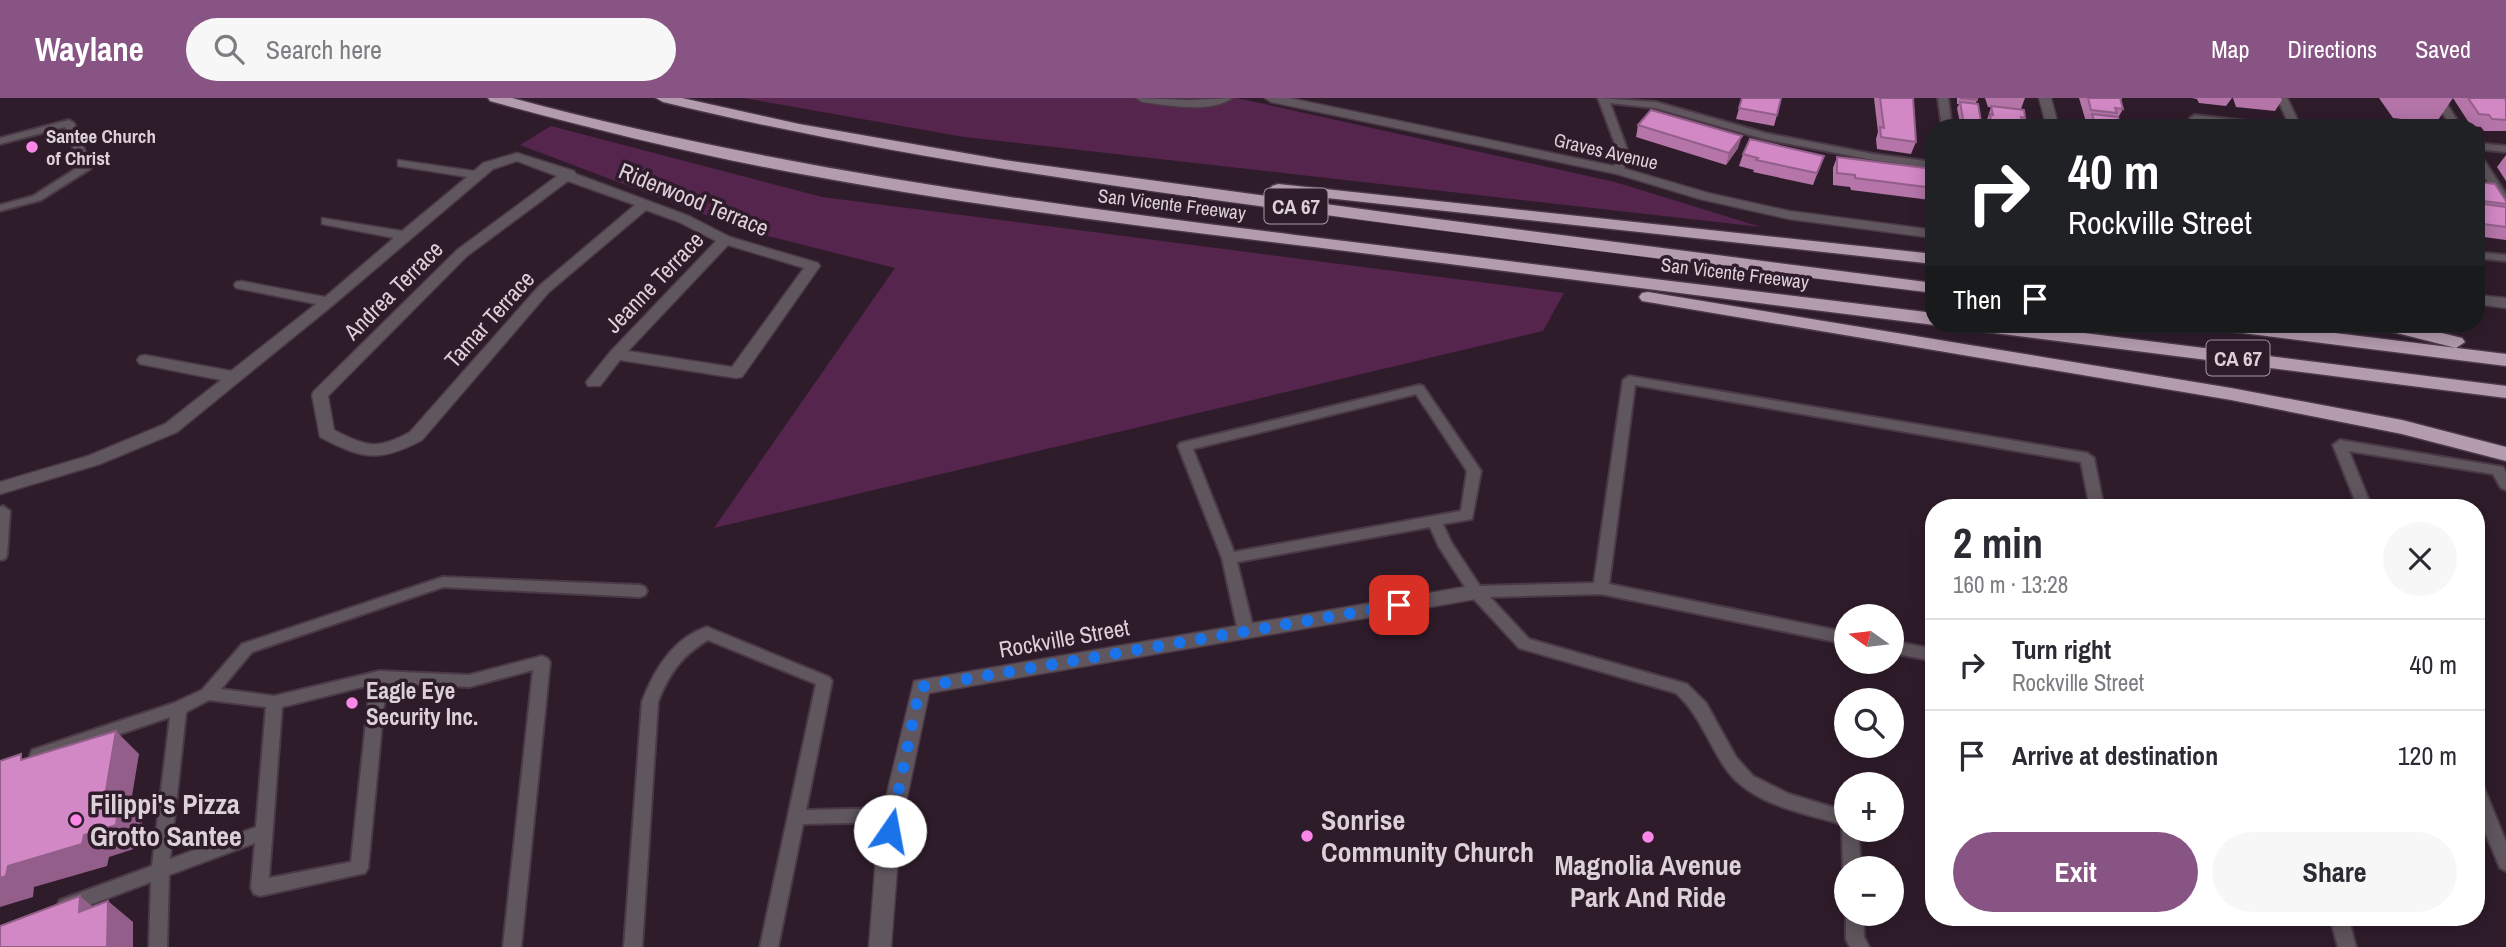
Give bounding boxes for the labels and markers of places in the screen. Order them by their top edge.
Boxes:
place label: Santee Church of Christ [46,123,156,171]
marker: Santee Church of Christ [24,139,40,155]
pin [1369,575,1429,635]
place label: Eagle Eye Security Inc. [366,675,478,732]
marker: Eagle Eye Security Inc. [344,695,360,711]
place label: Filippi's Pizza Grotto Santee [90,785,242,855]
place label: Sonrise Community Church [1321,801,1534,871]
marker: Filippi's Pizza Grotto Santee [68,812,84,828]
marker: Sonrise Community Church [1299,828,1315,844]
marker: Magnolia Avenue Park And Ride [1640,829,1656,845]
place label: Magnolia Avenue Park And Ride [1554,846,1742,916]

